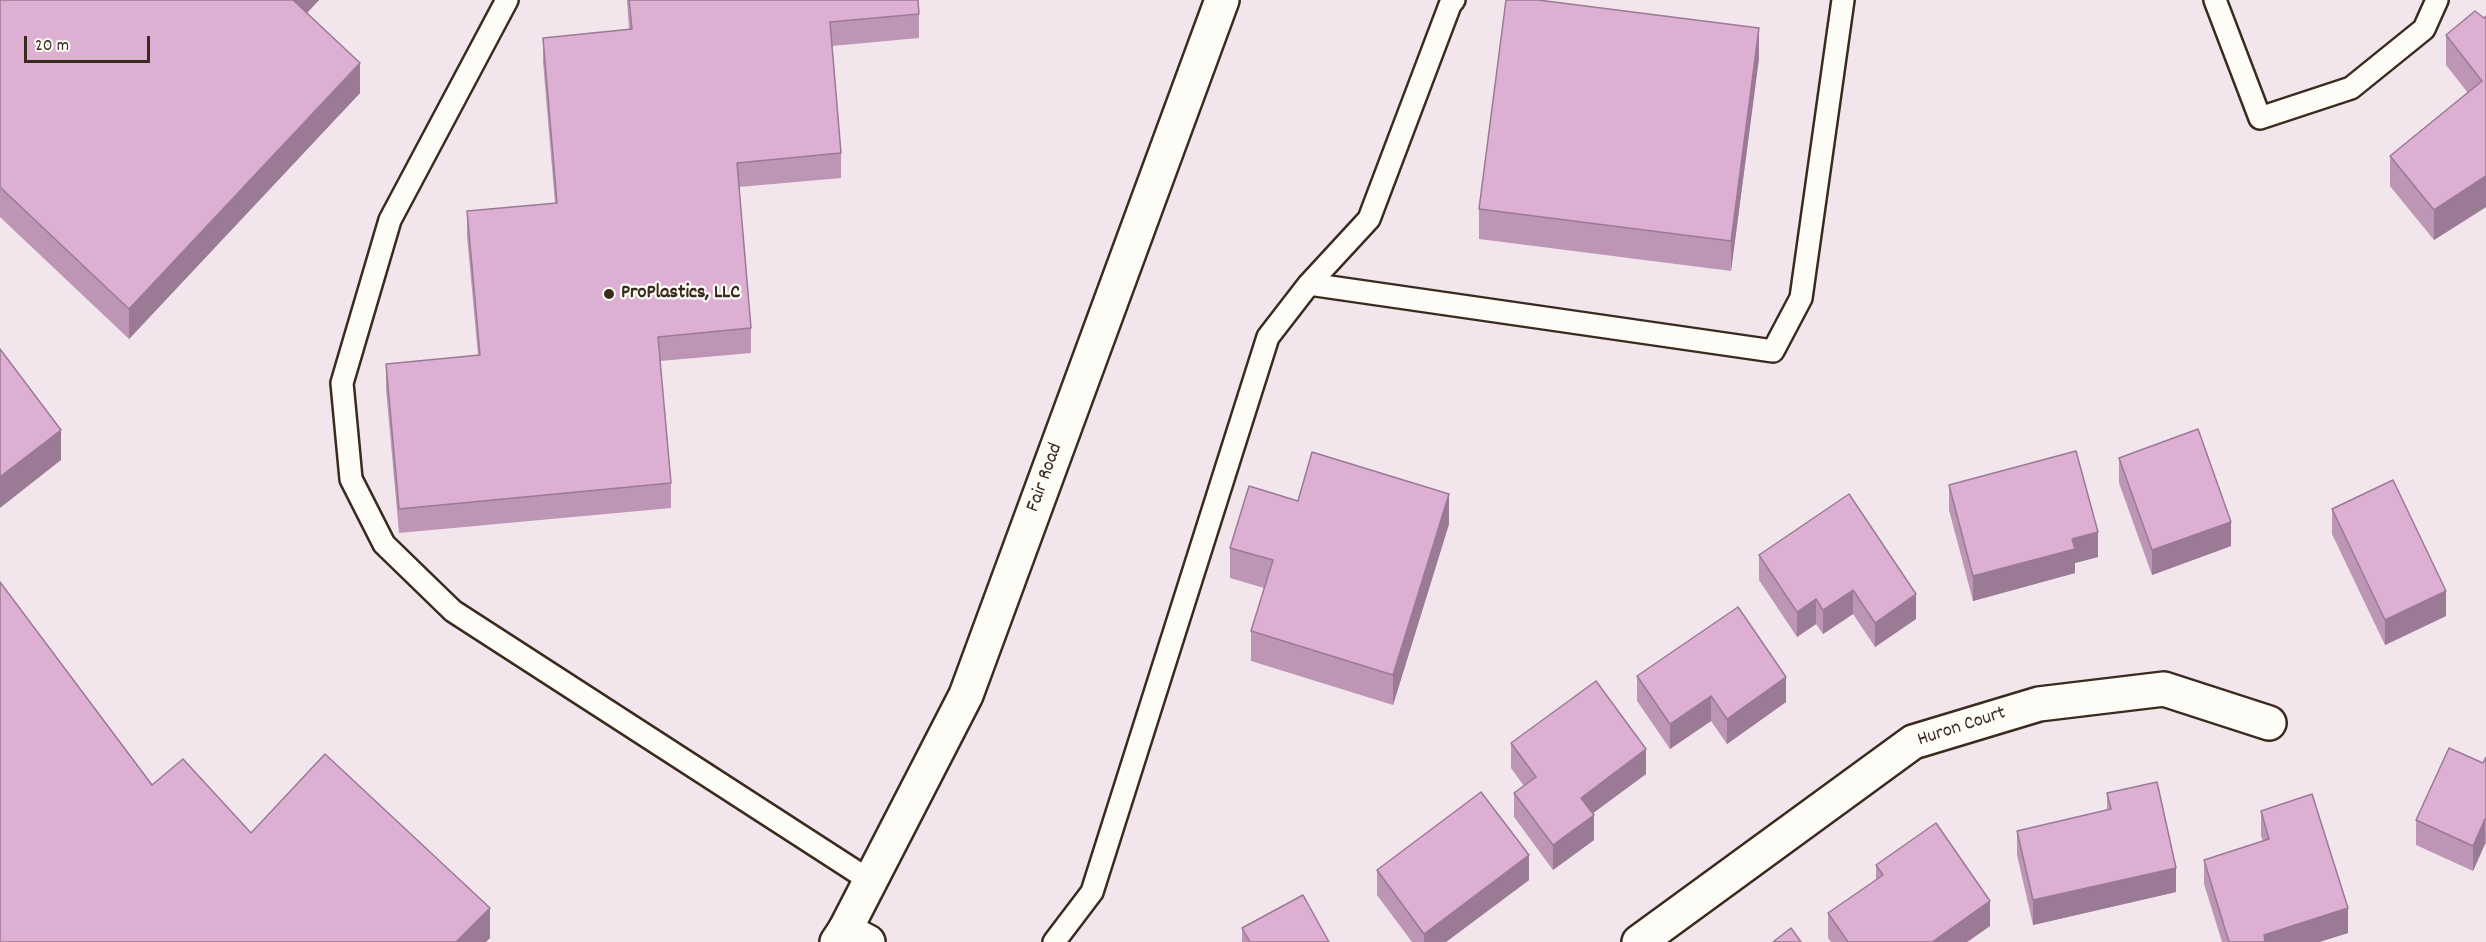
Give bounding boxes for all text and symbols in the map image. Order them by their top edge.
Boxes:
scale bar [27,24,153,62]
text: 20 m [35,34,69,59]
place label: ProPlastics, LLC [621,282,740,306]
marker: ProPlastics, LLC [602,287,616,301]
street label: Fair Road [1023,440,1069,516]
street label: Huron Court [1915,702,2009,754]

